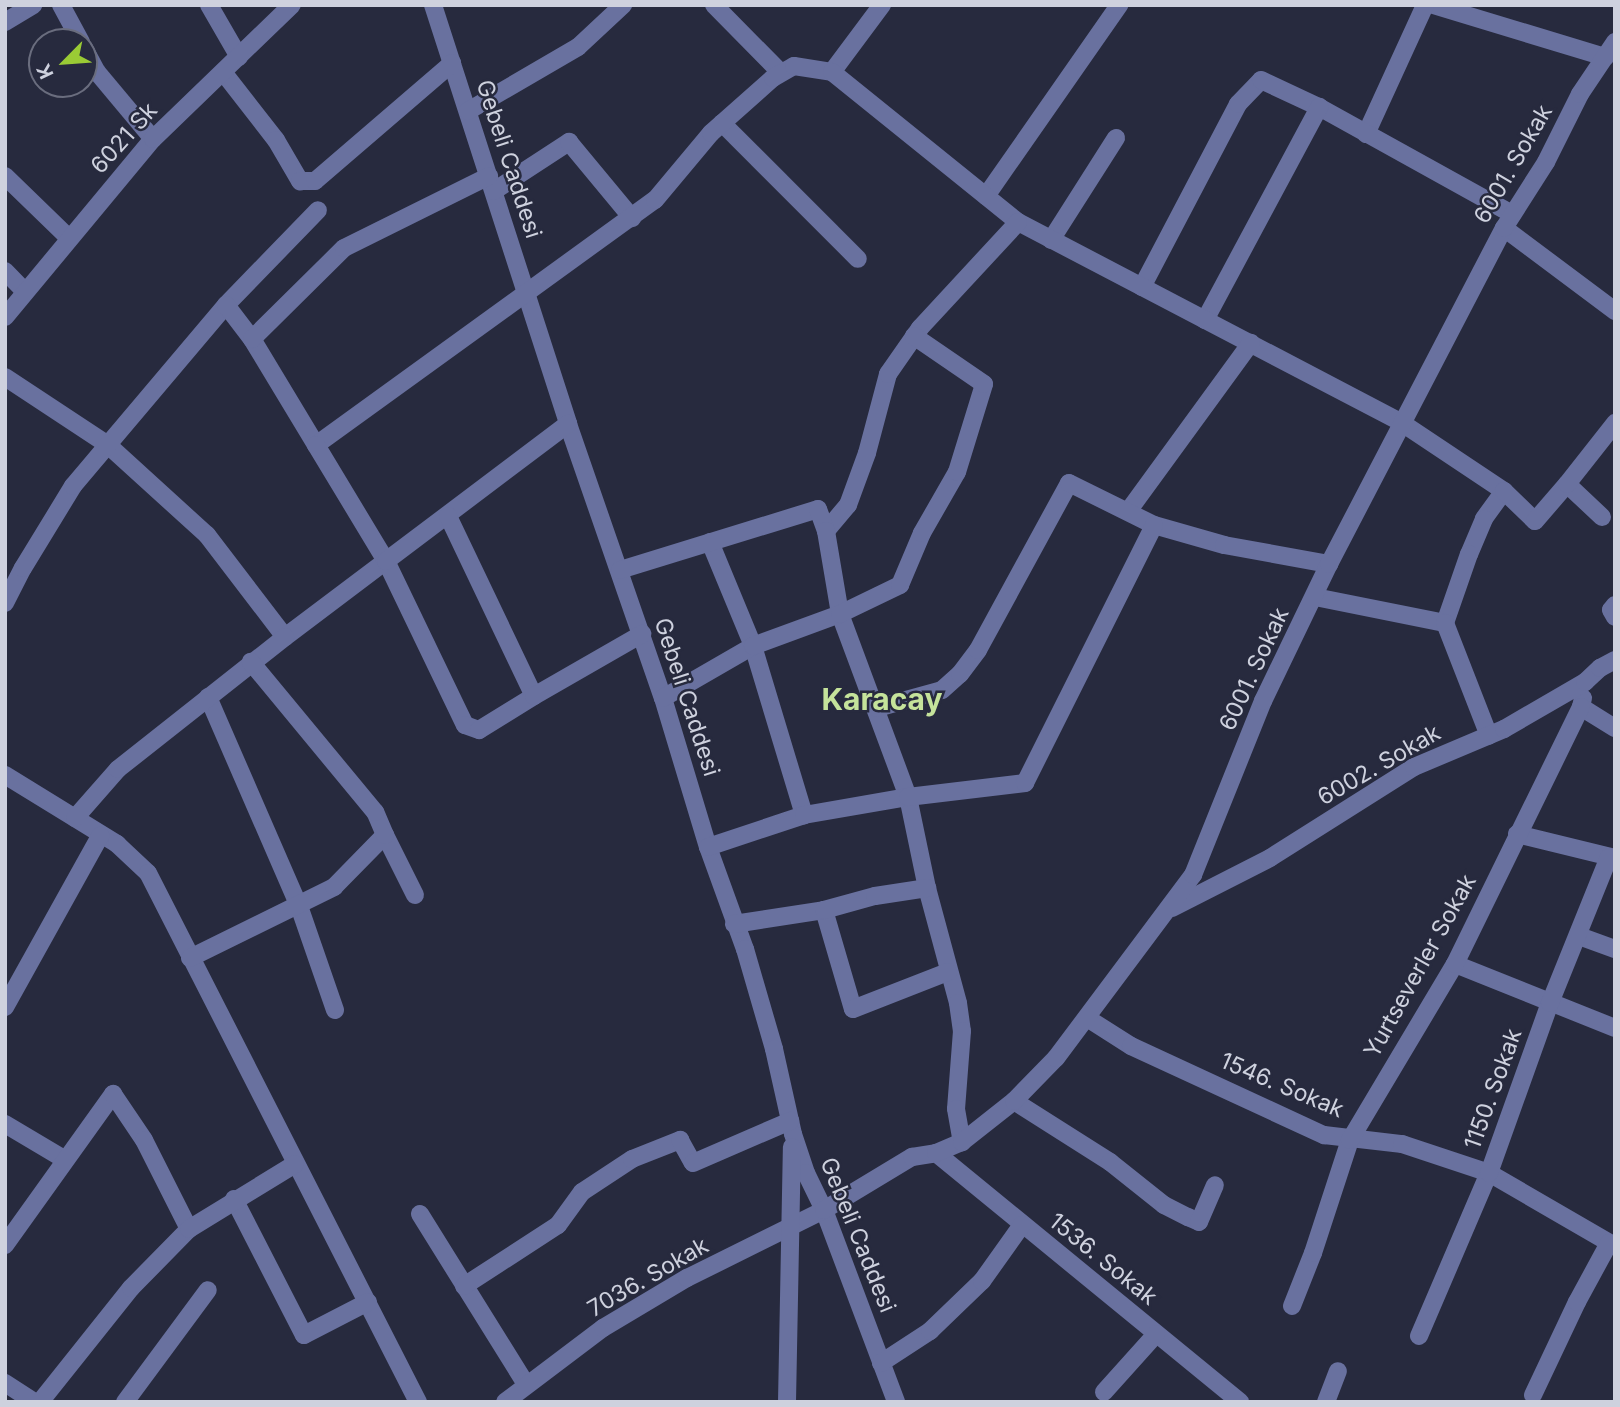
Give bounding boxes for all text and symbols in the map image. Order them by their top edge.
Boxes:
north arrow [28,28,98,98]
text: K [32,60,59,82]
street label: Gebeli Caddesi [470,76,548,242]
street label: 6021 Sk [85,97,163,179]
street label: 6001. Sokak [1468,100,1558,228]
street label: 6001. Sokak [1214,603,1294,735]
street label: Gebeli Caddesi [648,614,726,780]
district label: Karacay [821,681,943,717]
street label: 6002. Sokak [1313,719,1445,811]
street label: Yurtseverler Sokak [1358,869,1482,1063]
street label: 1150. Sokak [1458,1025,1528,1153]
street label: 1546. Sokak [1216,1047,1348,1123]
street label: Gebeli Caddesi [814,1153,902,1317]
street label: 1536. Sokak [1043,1207,1163,1311]
street label: 7036. Sokak [583,1231,713,1323]

